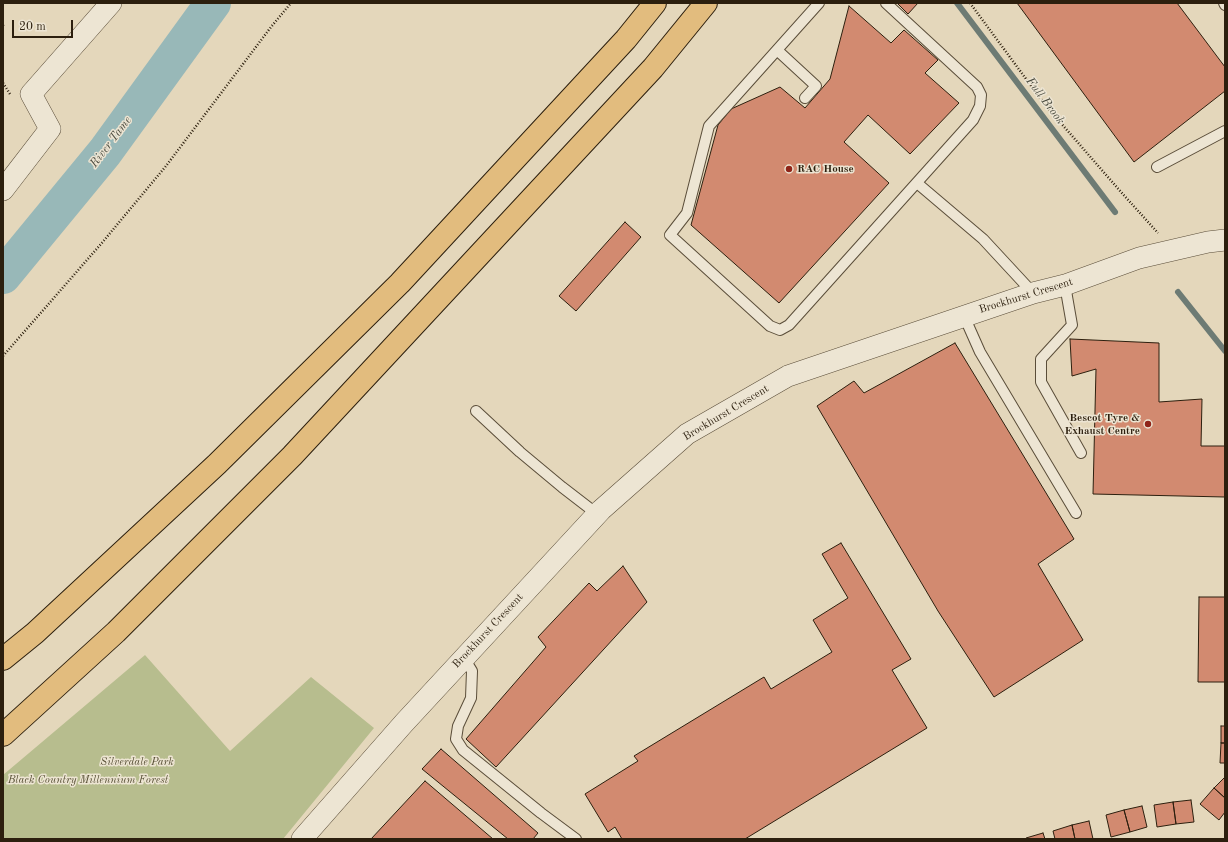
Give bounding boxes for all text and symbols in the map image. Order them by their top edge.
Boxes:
scale bar [14,12,75,38]
text: 20 m [19,21,46,33]
water label: Full Brook [1022,74,1068,128]
water label: River Tame [87,114,135,170]
place label: RAC House [797,162,854,176]
marker: RAC House [784,164,794,174]
street label: Brockhurst Crescent [977,275,1075,317]
street label: Brockhurst Crescent [681,382,771,444]
place label: Bescot Tyre & Exhaust Centre [1065,411,1140,437]
marker: Bescot Tyre & Exhaust Centre [1143,419,1153,429]
street label: Brockhurst Crescent [450,591,526,671]
park label: Silverdale Park [100,755,174,769]
park label: Black Country Millennium Forest [8,773,168,787]

